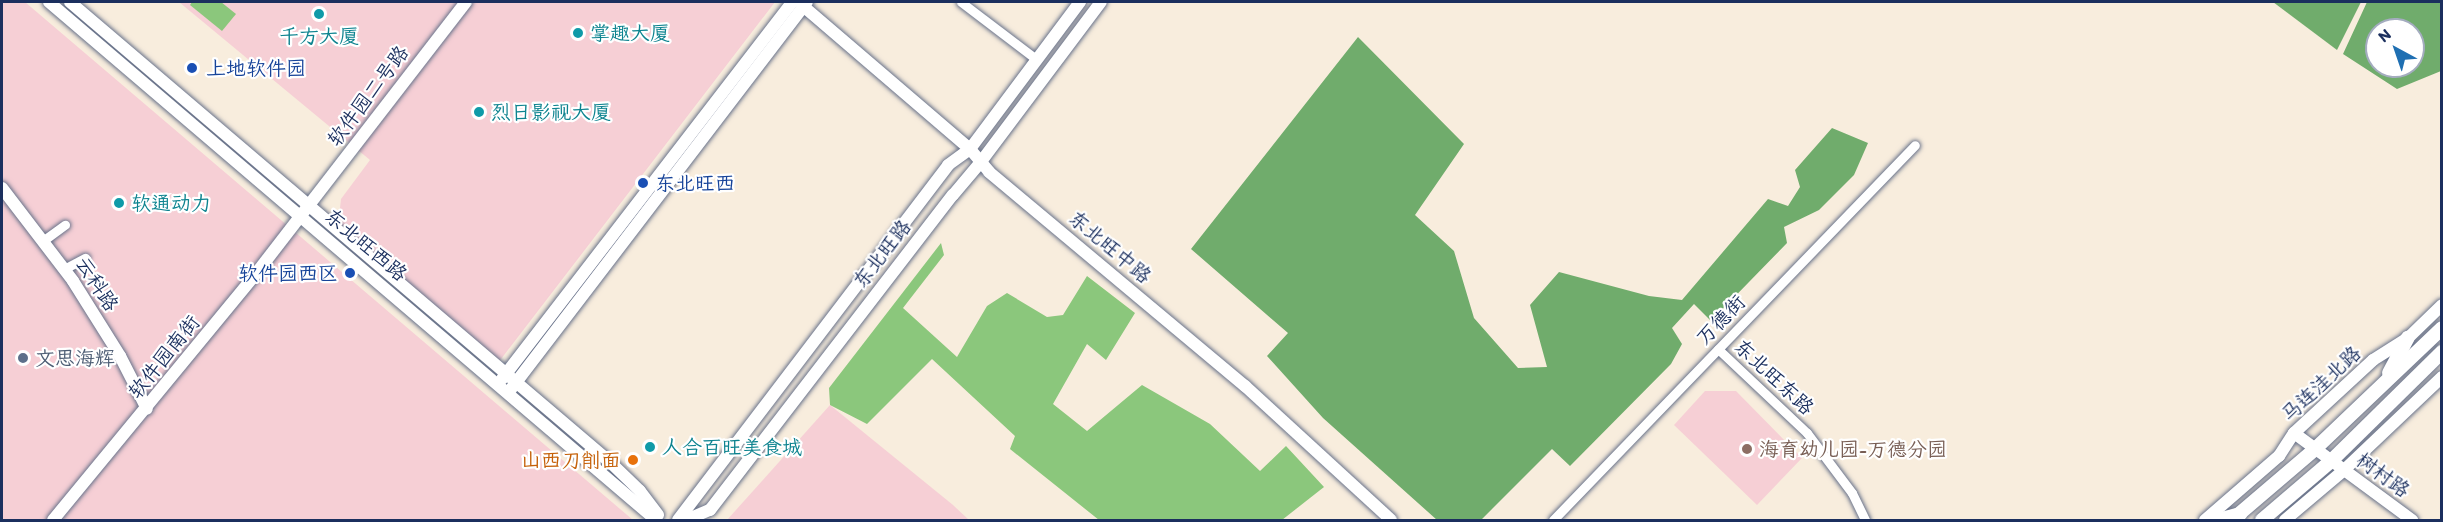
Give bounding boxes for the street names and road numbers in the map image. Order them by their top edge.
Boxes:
street label: 软件园二号路 [322,41,414,151]
street label: 东北旺西路 [320,204,412,286]
street label: 东北旺中路 [1064,206,1156,288]
street label: 东北旺路 [848,215,916,293]
street label: 云科路 [71,252,123,316]
street label: 万德街 [1692,290,1750,350]
street label: 软件园南街 [123,311,205,403]
street label: 东北旺东路 [1729,334,1819,420]
street label: 马连洼北路 [2276,341,2366,427]
street label: 树村路 [2352,448,2414,502]

